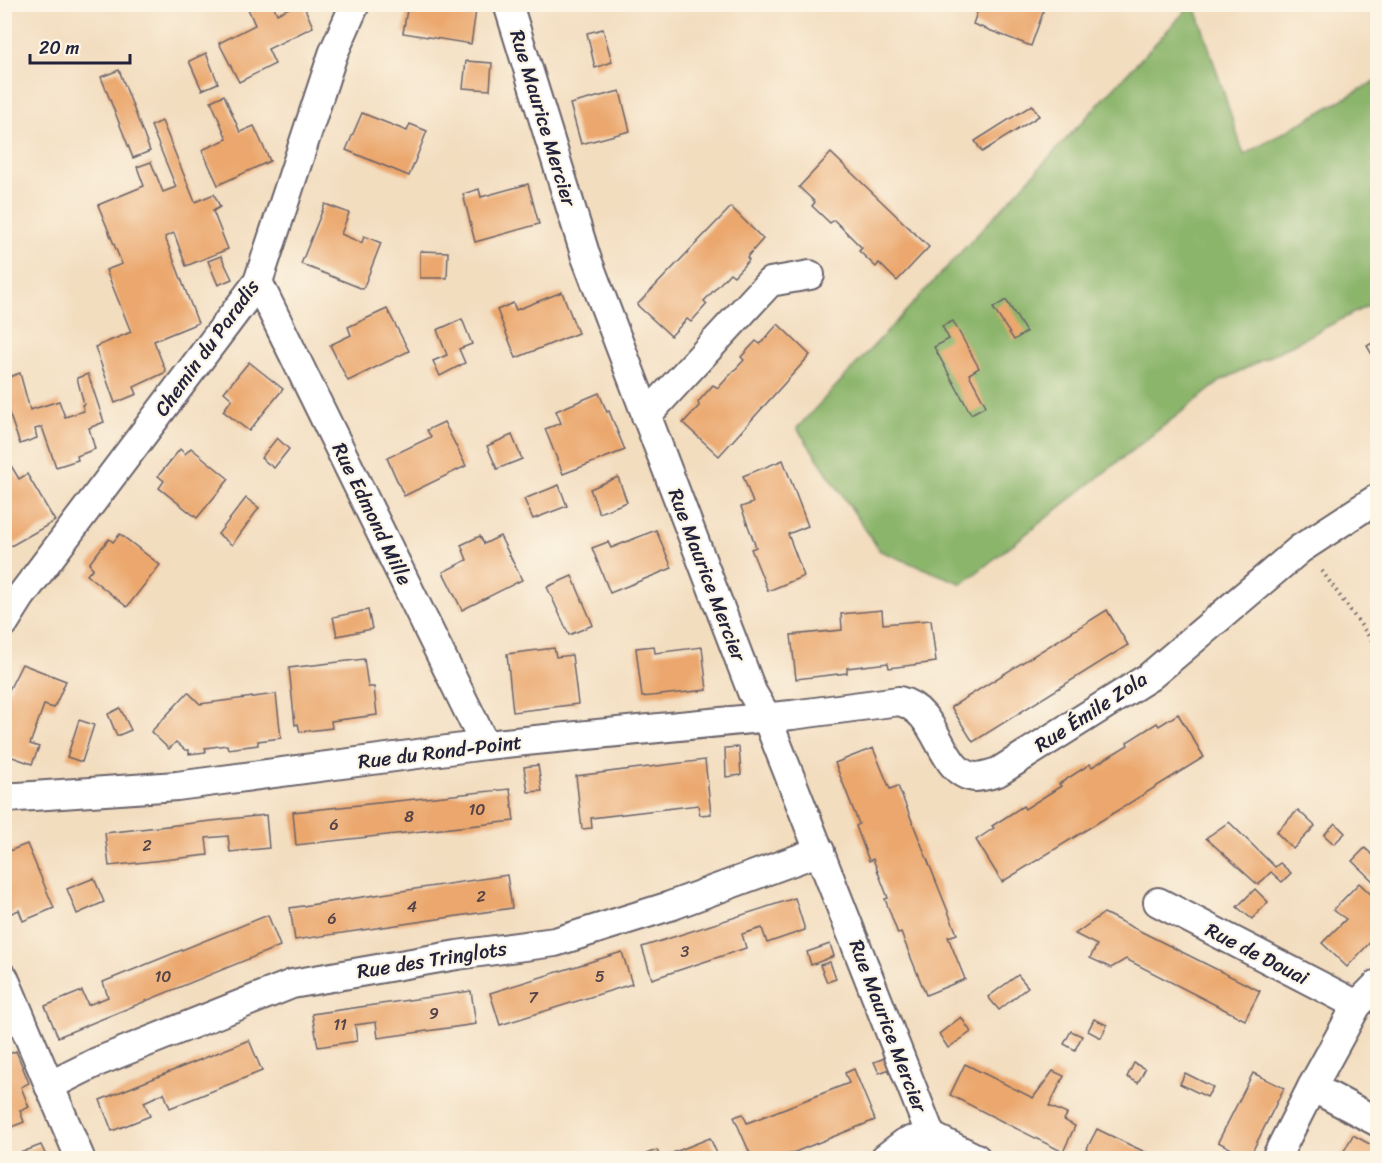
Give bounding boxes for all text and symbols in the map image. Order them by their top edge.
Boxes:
street label: Rue Maurice Mercier [500,25,587,212]
scale bar [30,27,130,65]
text: 20 m [39,32,79,64]
street label: Chemin du Paradis [145,271,269,424]
street label: Rue Edmond Mille [322,437,422,591]
street label: Rue Maurice Mercier [658,483,757,668]
street label: Rue Émile Zola [1027,662,1155,762]
street label: Rue du Rond-Point [356,725,524,779]
house number: 10 [469,795,485,824]
house number: 8 [404,802,414,831]
house number: 6 [329,810,339,839]
house number: 2 [142,831,152,860]
house number: 2 [476,882,486,911]
house number: 4 [407,892,417,921]
house number: 6 [327,904,337,933]
street label: Rue de Douai [1199,913,1316,996]
street label: Rue des Tringlots [355,931,510,989]
street label: Rue Maurice Mercier [839,934,938,1119]
house number: 3 [681,937,690,966]
house number: 10 [155,962,171,991]
house number: 5 [595,962,605,991]
house number: 7 [528,983,538,1012]
house number: 9 [429,999,439,1028]
house number: 11 [333,1010,347,1039]

